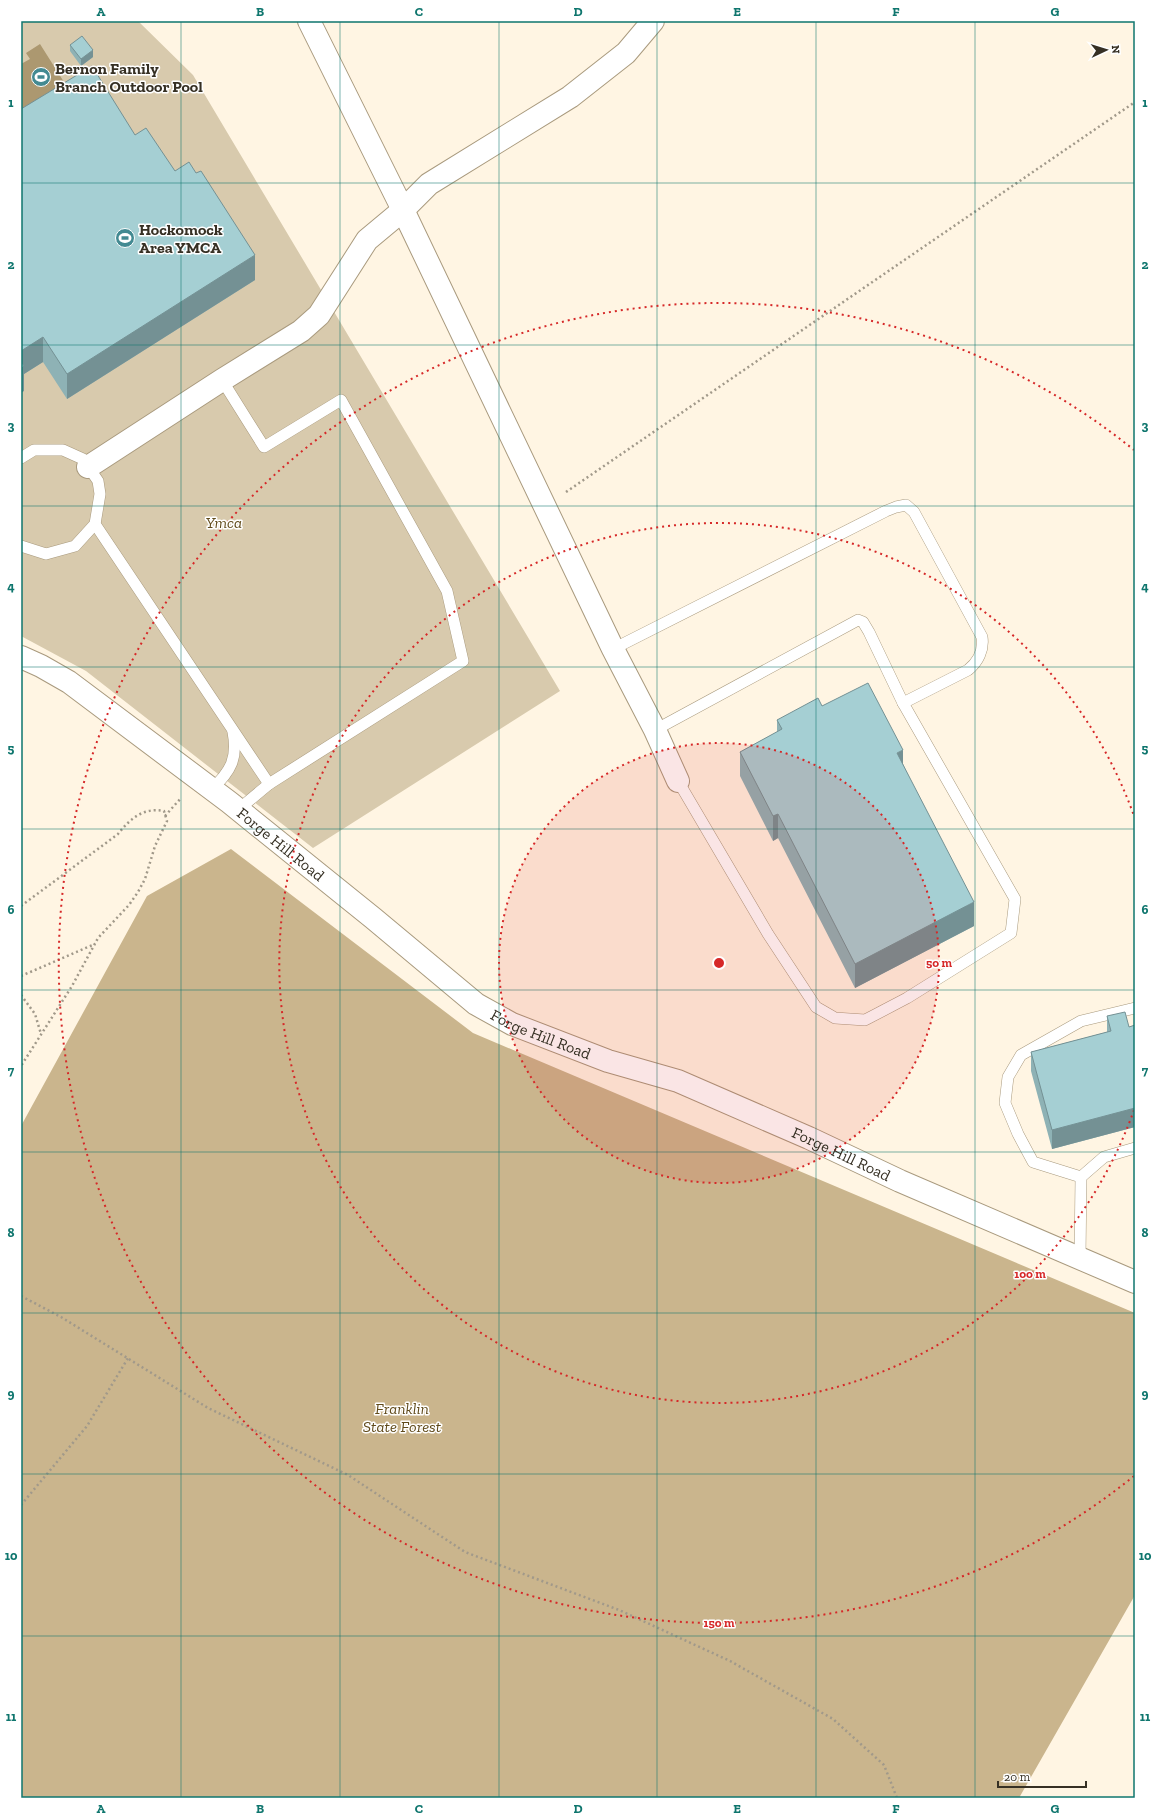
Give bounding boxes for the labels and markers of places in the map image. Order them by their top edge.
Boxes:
place label: Bernon Family Branch Outdoor Pool [55,59,203,96]
sports icon: Bernon Family Branch Outdoor Pool [30,66,52,88]
place label: Hockomock Area YMCA [139,220,223,257]
sports icon: Hockomock Area YMCA [114,227,136,249]
centre of rings [712,956,726,970]

